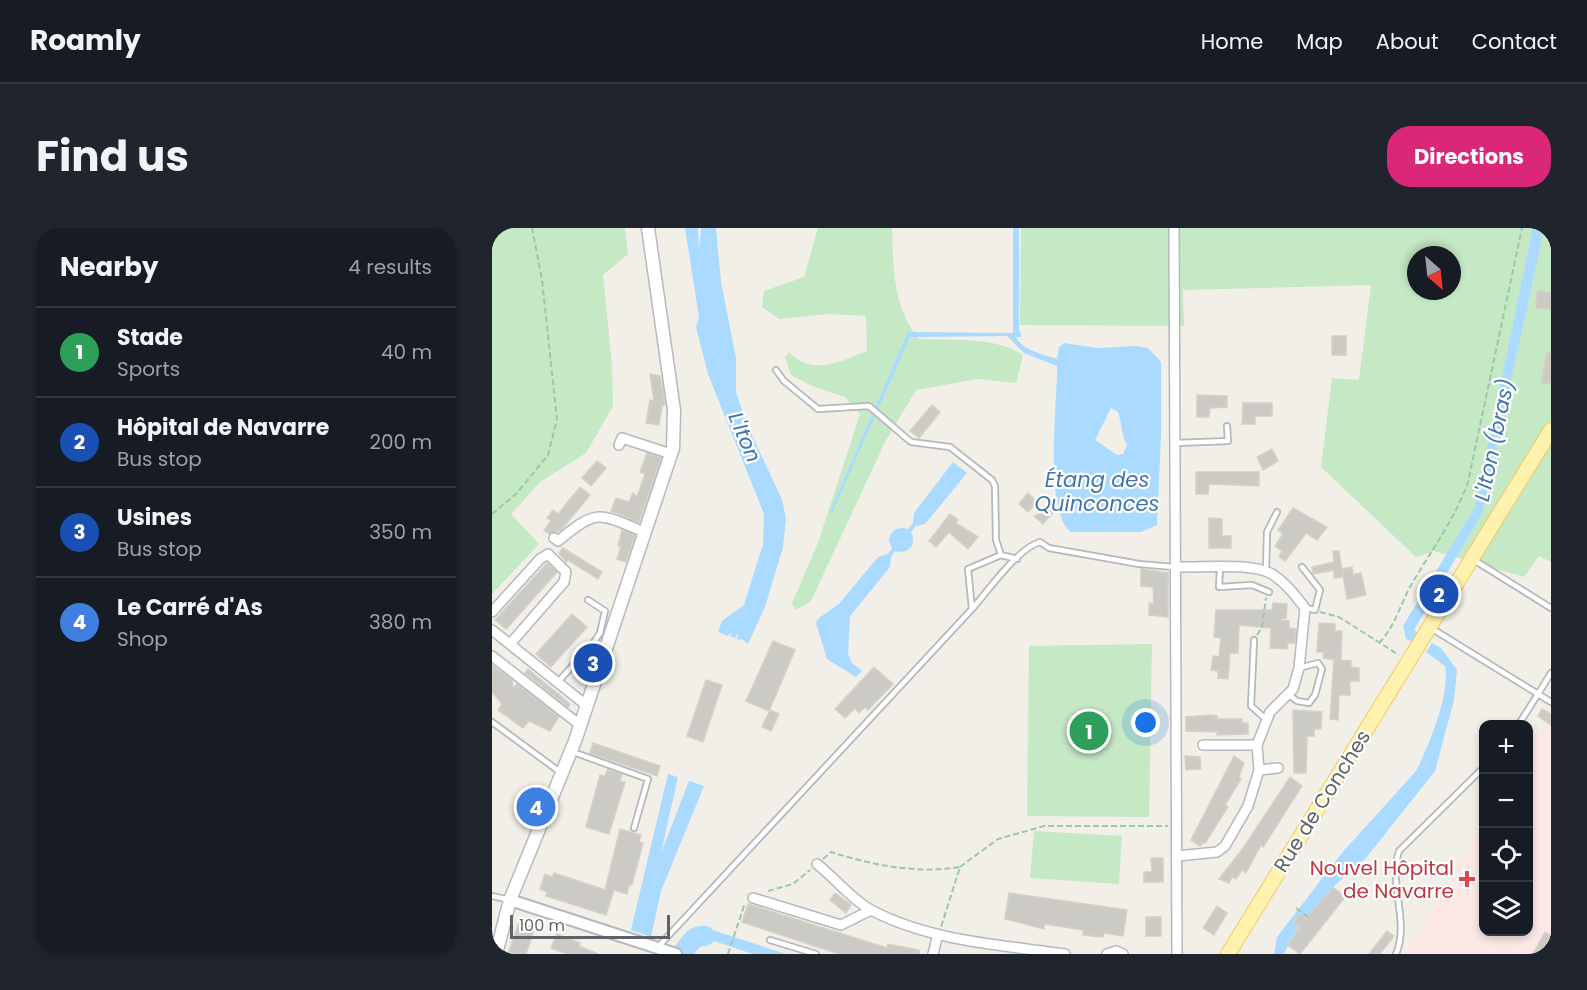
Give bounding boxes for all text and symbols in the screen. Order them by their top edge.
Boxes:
text: Roamly [30,21,141,60]
text: Home [1201,27,1263,56]
text: Map [1296,27,1343,56]
text: About [1376,27,1439,56]
text: Contact [1472,27,1557,56]
button: Directions [1387,126,1551,187]
text: Find us [36,127,189,186]
north arrow [1407,246,1461,300]
text: Nearby [60,249,158,285]
text: 4 results [348,253,432,281]
text: Stade [117,322,183,353]
text: 1 [76,338,83,366]
text: 40 m [381,338,432,366]
text: Sports [117,355,180,383]
water label: L'Iton (bras) [1467,376,1521,504]
water label: L'Iton [721,407,769,467]
text: Hôpital de Navarre [117,412,329,443]
text: 2 [74,428,85,456]
text: 200 m [369,428,432,456]
text: Bus stop [117,445,202,473]
water label: Étang des Quinconces [1035,465,1159,518]
text: Usines [117,502,192,533]
text: 3 [73,518,86,546]
text: 350 m [369,518,432,546]
text: Bus stop [117,535,202,563]
pin: 2 [1420,572,1458,616]
text: Le Carré d'As [117,592,263,623]
text: 4 [73,608,86,636]
text: 380 m [369,608,432,636]
text: Shop [117,625,168,653]
pin: 3 [574,640,612,686]
pin: 1 [1070,708,1108,754]
your location [1131,708,1160,737]
map controls [1479,720,1533,936]
button: + [1479,720,1533,774]
street label: Rue de Conches [1267,725,1377,877]
button: − [1479,774,1533,828]
pin: 4 [516,784,555,830]
button: locate [1479,828,1533,882]
place label: Nouvel Hôpital de Navarre [1310,854,1454,905]
marker: Nouvel Hôpital de Navarre [1458,870,1476,888]
button: layers [1479,882,1533,936]
scale bar [510,912,670,940]
text: 100 m [519,914,565,937]

